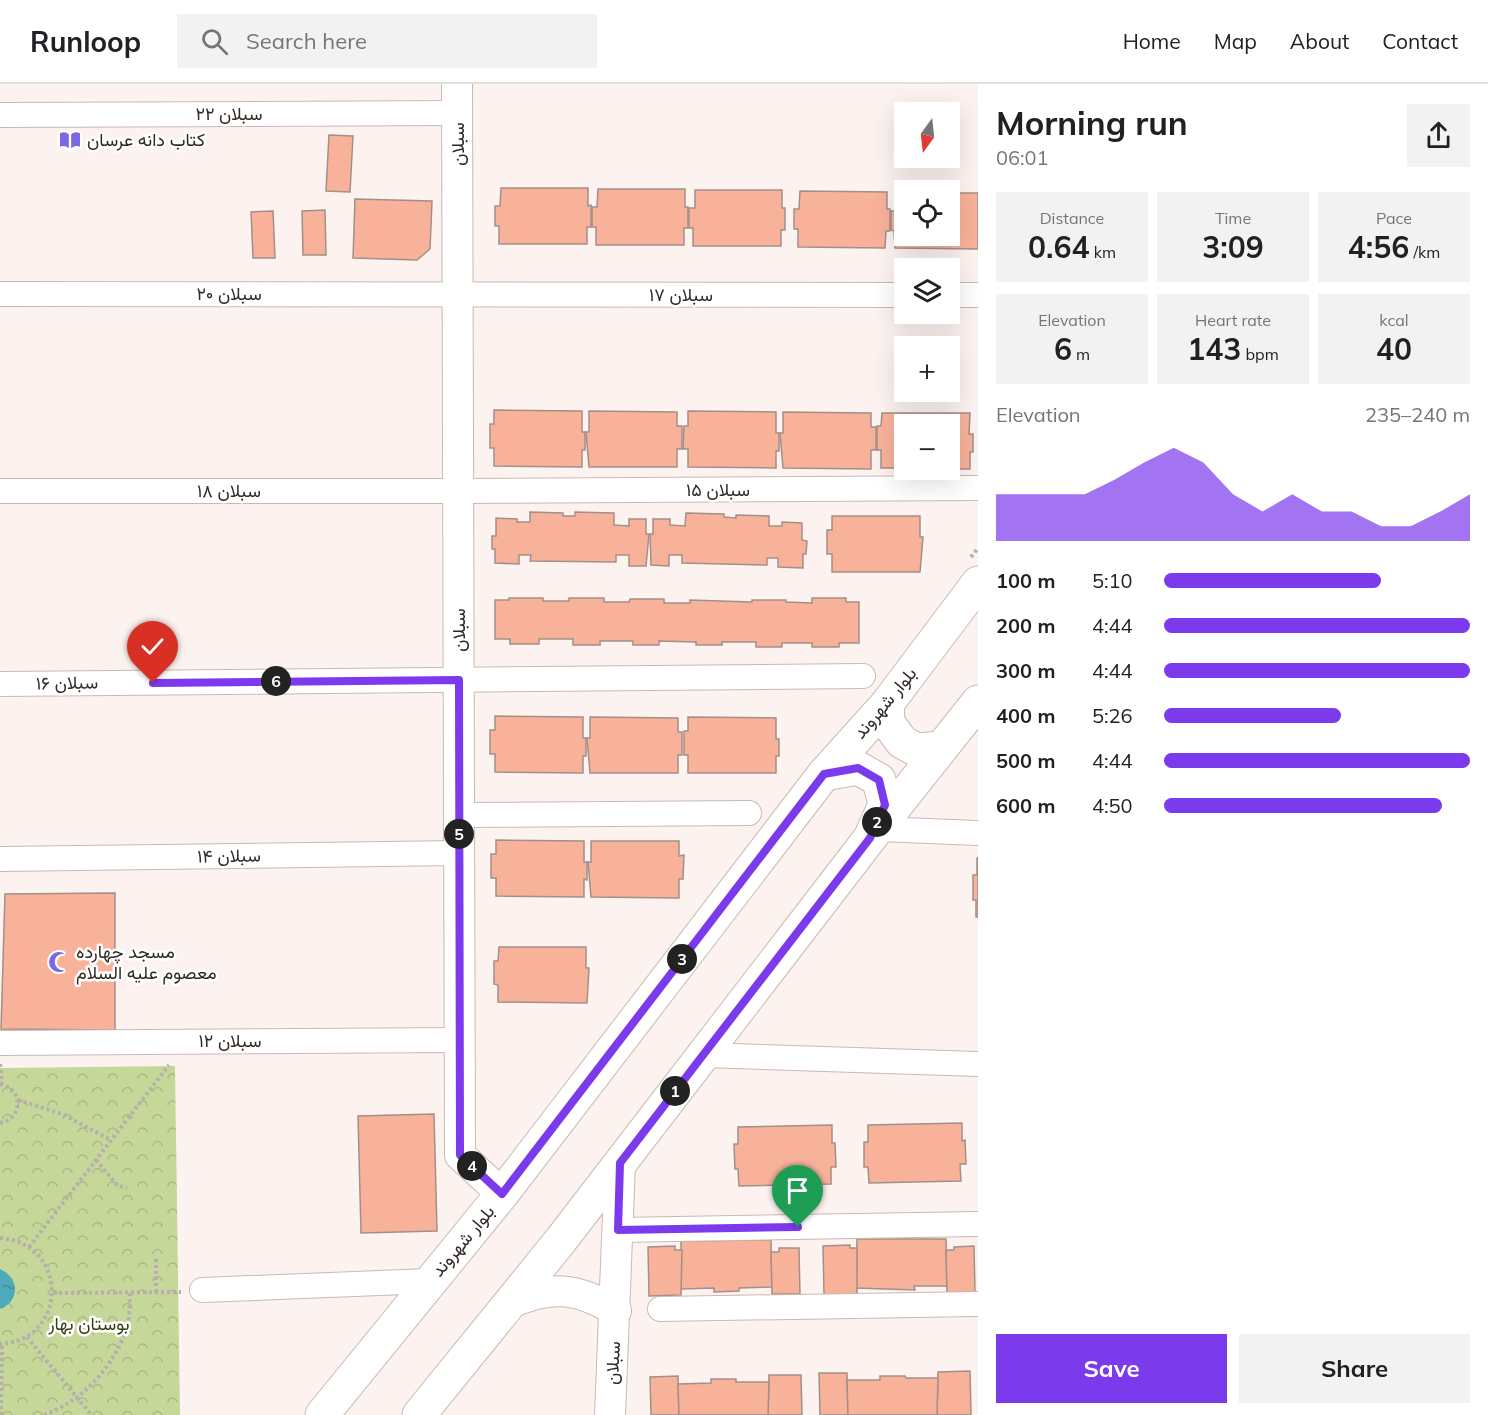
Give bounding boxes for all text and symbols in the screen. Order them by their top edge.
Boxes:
search box [177,14,597,68]
text: Runloop [30,24,141,59]
icon: search [198,25,231,58]
text: Search here [246,27,367,55]
text: Home [1123,28,1181,54]
text: Map [1214,28,1257,54]
text: About [1290,28,1349,54]
text: Contact [1382,28,1458,54]
street label: سبلان ۲۲ [195,102,263,125]
north arrow [894,102,960,168]
map controls [894,102,960,480]
text: Morning run [996,102,1188,143]
button: share [1407,104,1470,167]
street label: سبلان [446,122,469,166]
library icon: کتاب دانه عرسان [58,128,82,152]
place label: کتاب دانه عرسان [87,128,205,151]
text: 06:01 [996,145,1049,170]
button: locate [894,180,960,246]
text: Distance [1040,208,1104,228]
text: Time [1215,208,1251,228]
text: Pace [1376,208,1412,228]
text: 0.64 [1028,228,1089,266]
text: 3:09 [1202,228,1264,266]
text: 4:56 [1348,228,1409,266]
text: km [1089,242,1116,262]
text: /km [1409,242,1440,262]
button: layers [894,258,960,324]
street label: سبلان ۲۰ [196,282,262,305]
street label: سبلان ۱۷ [649,283,713,306]
text: Elevation [1038,310,1106,330]
text: Heart rate [1195,310,1271,330]
text: kcal [1379,310,1409,330]
text: 6 [1054,330,1072,368]
text: 143 [1187,330,1241,368]
text: 40 [1376,330,1412,368]
button: + [894,336,960,402]
text: m [1072,344,1090,364]
text: bpm [1241,344,1279,364]
text: Elevation [996,402,1081,427]
text: 235–240 m [1365,402,1470,427]
button: − [894,414,960,480]
street label: سبلان ۱۵ [686,478,750,501]
street label: سبلان ۱۸ [197,479,261,502]
text: 100 m [996,568,1055,593]
text: 5:10 [1092,568,1133,593]
street label: سبلان [447,608,470,652]
text: 200 m [996,613,1055,638]
text: 4:44 [1092,613,1133,638]
pin [127,621,178,683]
icon: check [136,630,169,663]
text: 300 m [996,658,1055,683]
text: 4:44 [1092,658,1133,683]
street label: بلوار شهروند [848,662,921,743]
pin: 6 [261,666,291,696]
street label: سبلان ۱۶ [36,670,98,695]
text: 6 [271,671,281,691]
text: 400 m [996,703,1055,728]
text: 5:26 [1092,703,1133,728]
text: 500 m [996,748,1055,773]
text: 4:44 [1092,748,1133,773]
text: 600 m [996,793,1055,818]
text: 4:50 [1092,793,1133,818]
pin: 2 [862,807,892,837]
text: 2 [872,812,882,832]
pin: 5 [444,819,474,849]
text: 5 [454,824,464,844]
street label: سبلان ۱۴ [197,843,261,868]
place label: مسجد چهارده معصوم علیه السلام [76,940,217,985]
pin: 3 [667,944,697,974]
text: 3 [677,949,687,969]
mosque icon: مسجد چهارده معصوم علیه السلام [47,950,71,974]
street label: سبلان ۱۲ [199,1029,261,1052]
pin: 1 [660,1076,690,1106]
text: 1 [670,1081,680,1101]
pin: 4 [457,1151,487,1181]
text: 4 [467,1156,477,1176]
pin [772,1165,823,1227]
icon: arrive [781,1174,814,1207]
street label: بلوار شهروند [426,1200,499,1281]
park label: بوستان بهار [47,1312,130,1335]
button: Save [996,1334,1227,1403]
button: Share [1239,1334,1470,1403]
street label: سبلان [600,1341,625,1385]

